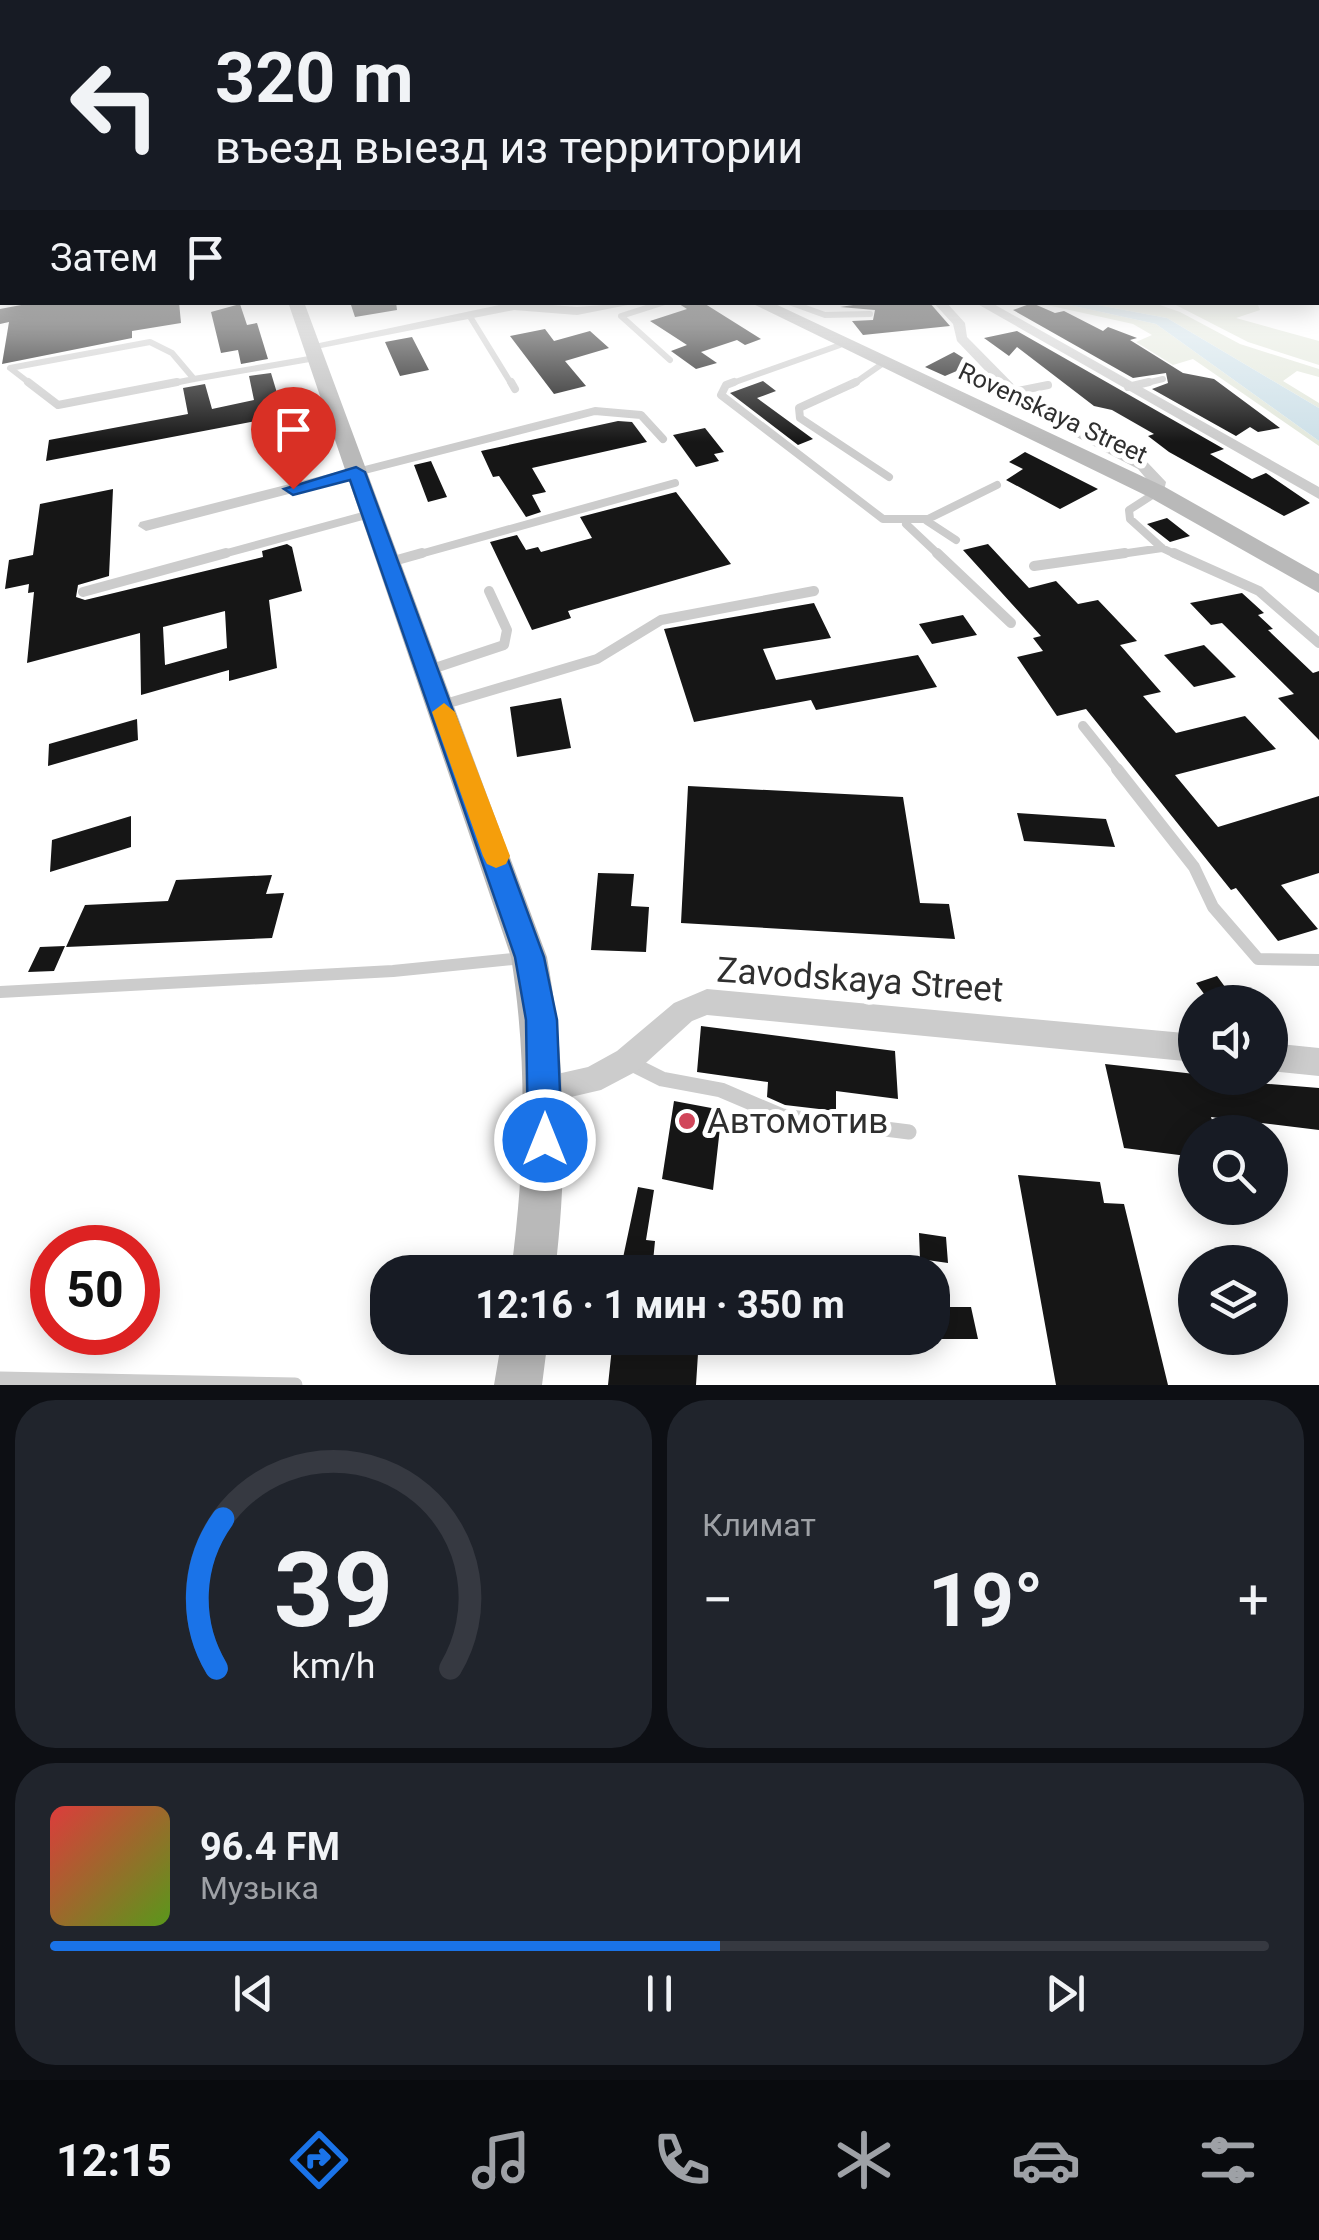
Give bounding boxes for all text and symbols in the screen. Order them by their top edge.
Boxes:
text: 320 m [215,37,414,119]
icon: left [50,40,180,170]
text: въезд выезд из территории [215,121,803,174]
icon: arrive [178,230,233,285]
text: Затем [50,236,158,280]
street label: Rovenskaya Street [954,357,1152,469]
pin [251,387,336,490]
icon: arrive [266,402,321,457]
street label: Zavodskaya Street [715,950,1005,1010]
map controls [1178,985,1288,1355]
button: sound [1178,985,1288,1095]
position arrow [493,1088,597,1192]
place label: Автомотив [707,1101,888,1142]
marker: Автомотив [676,1110,698,1132]
button: search [1178,1115,1288,1225]
speed limit sign: 50 [30,1225,160,1355]
button: layers [1178,1245,1288,1355]
text: 12:16 · 1 мин · 350 m [475,1283,845,1327]
text: Климат [702,1506,816,1544]
text: 39 [274,1530,393,1651]
text: 19° [928,1556,1043,1644]
text: − [702,1568,733,1632]
text: + [1238,1568,1269,1632]
text: km/h [292,1645,375,1687]
text: 96.4 FM [200,1825,340,1869]
text: Музыка [200,1869,319,1907]
icon: previous [226,1966,281,2021]
icon: pause [632,1966,687,2021]
icon: next [1038,1966,1093,2021]
icon: directions [284,2125,354,2195]
icon: music [466,2125,536,2195]
icon: phone [647,2125,717,2195]
icon: climate [829,2125,899,2195]
icon: car [1011,2125,1081,2195]
icon: filters [1193,2125,1263,2195]
text: 12:15 [56,2134,172,2187]

